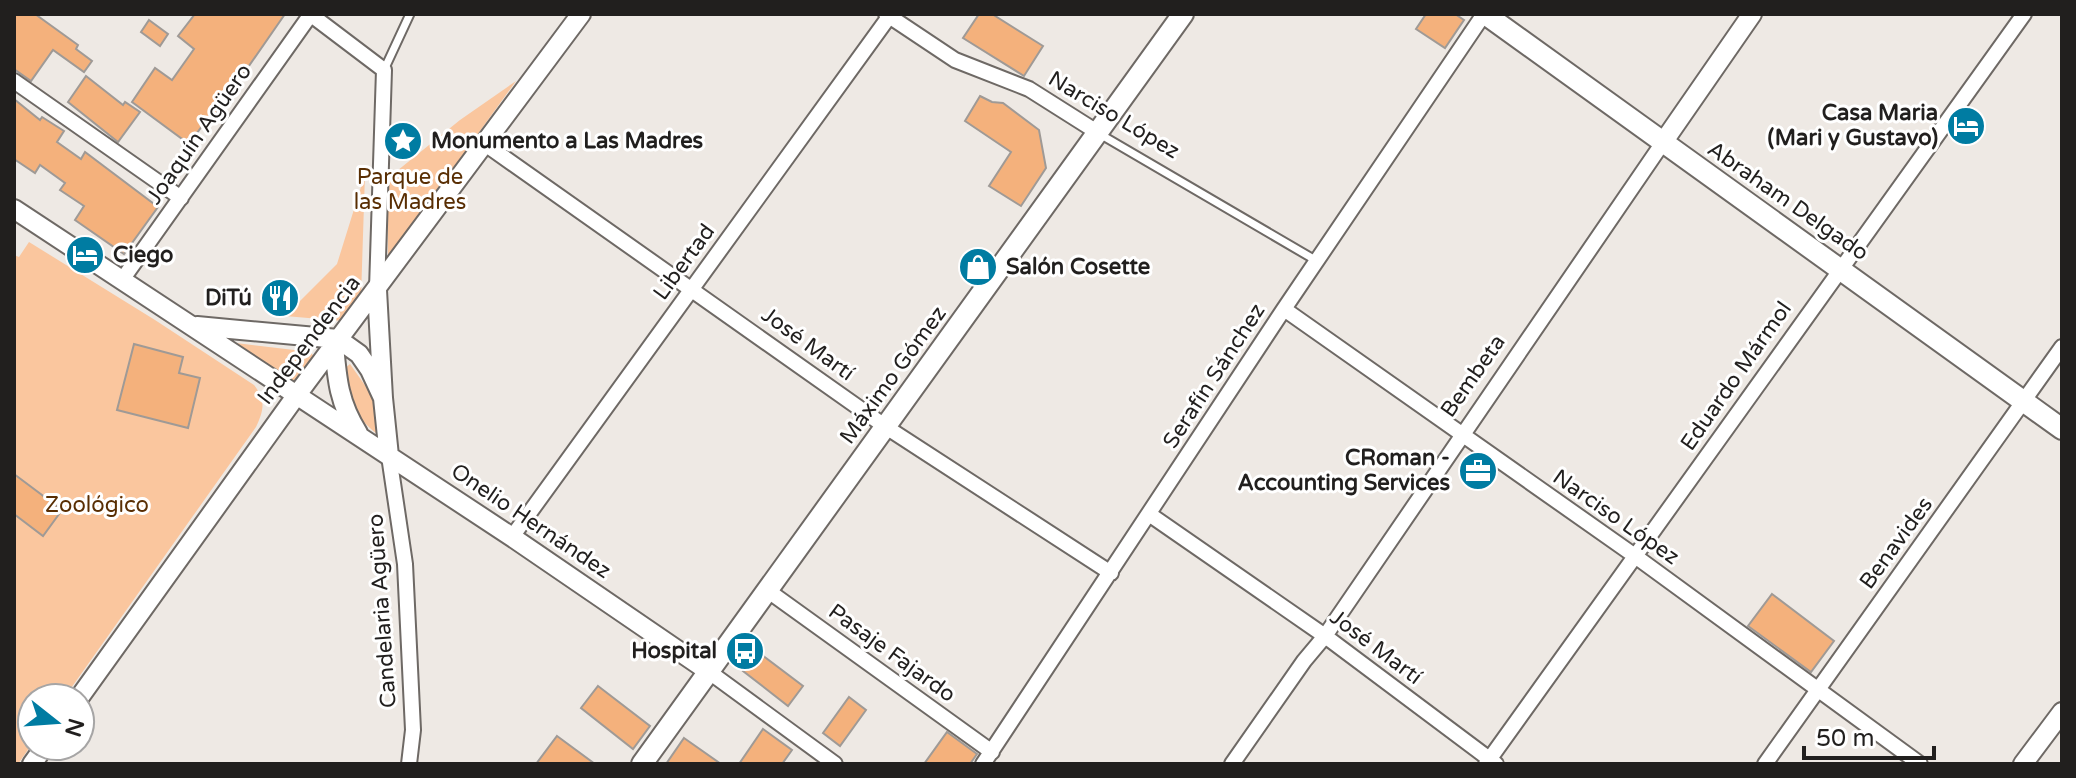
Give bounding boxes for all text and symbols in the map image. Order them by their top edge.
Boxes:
street label: Joaquín Agüero [141,59,257,209]
street label: Narciso López [1044,66,1184,164]
place label: Casa Maria (Mari y Gustavo) [1768,100,1938,151]
hotel icon: Casa Maria (Mari y Gustavo) [1945,105,1987,147]
place icon: Monumento a Las Madres [382,120,424,162]
place label: Monumento a Las Madres [431,128,704,154]
street label: Abraham Delgado [1703,136,1873,266]
park label: Parque de las Madres [354,164,466,215]
street label: Libertad [648,219,720,305]
hotel icon: Ciego [64,234,106,276]
place label: Ciego [113,242,173,268]
shop icon: Salón Cosette [957,246,999,288]
place label: Salón Cosette [1006,254,1150,280]
street label: Independencia [252,270,366,410]
restaurant icon: DiTú [259,277,301,319]
place label: DiTú [205,285,252,311]
street label: Eduardo Mármol [1675,297,1797,455]
street label: Serafín Sánchez [1158,299,1270,453]
street label: Máximo Gómez [834,301,952,449]
street label: José Martí [757,302,859,386]
street label: Bembeta [1435,330,1511,422]
place label: CRoman - Accounting Services [1238,445,1450,496]
office icon: CRoman - Accounting Services [1457,450,1499,492]
street label: Onelio Hernández [446,458,616,584]
street label: Narciso López [1548,464,1684,570]
park label: Zoológico [45,492,149,518]
street label: Benavides [1854,492,1938,594]
street label: Candelaria Agüero [362,513,402,709]
street label: Pasaje Fajardo [823,598,961,708]
street label: José Martí [1325,604,1427,690]
bus stop icon: Hospital [724,630,766,672]
place label: Hospital [631,638,717,664]
north arrow [16,682,96,762]
scale bar [1804,710,1934,760]
text: N [59,715,89,740]
text: 50 m [1816,724,1874,753]

